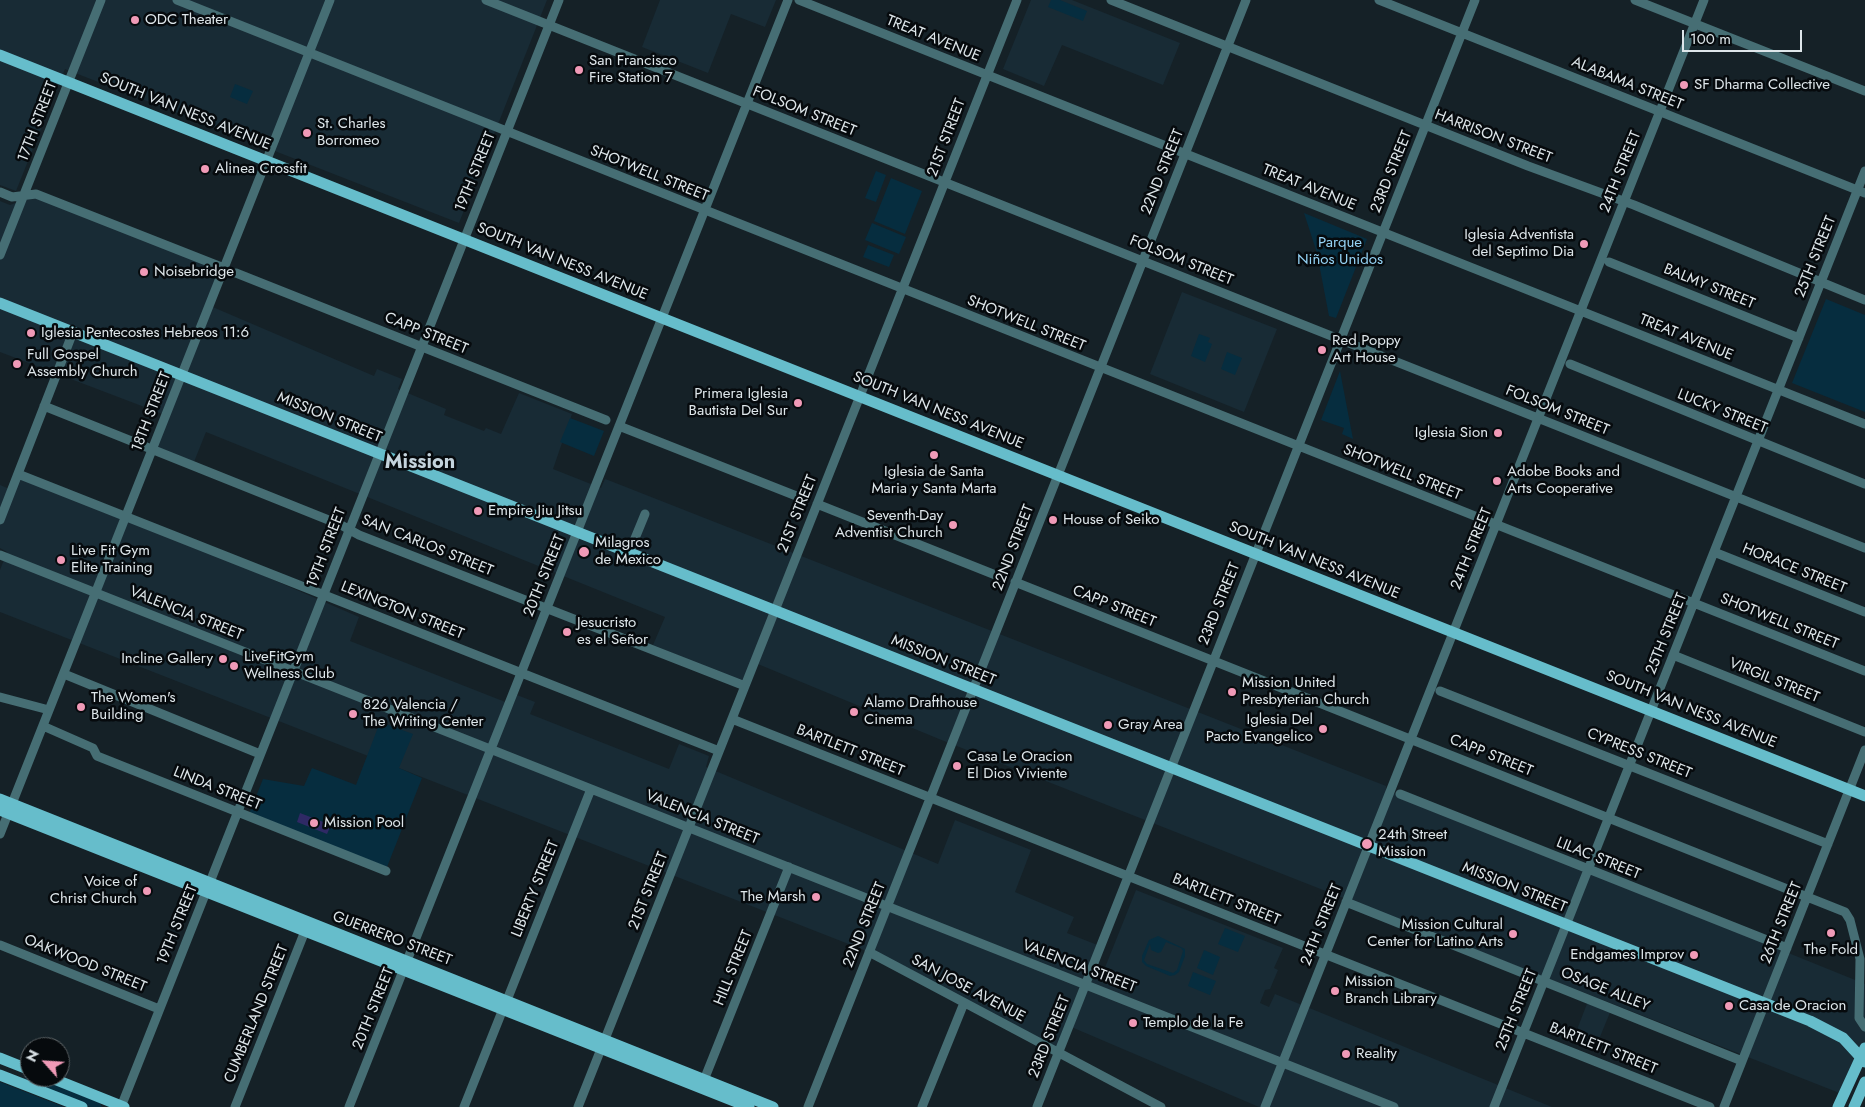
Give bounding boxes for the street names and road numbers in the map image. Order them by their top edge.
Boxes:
street label: TREAT AVENUE [883,12,983,66]
street label: ALABAMA STREET [1569,53,1685,115]
street label: SOUTH VAN NESS AVENUE [97,69,273,155]
street label: 17TH STREET [14,79,62,165]
street label: FOLSOM STREET [750,83,858,141]
street label: 21ST STREET [924,96,970,180]
street label: HARRISON STREET [1432,106,1554,168]
street label: 22ND STREET [1138,127,1188,217]
street label: 23RD STREET [1367,128,1417,216]
street label: 24TH STREET [1596,129,1646,215]
street label: 19TH STREET [452,130,500,214]
street label: SHOTWELL STREET [587,142,711,206]
street label: TREAT AVENUE [1259,161,1359,215]
street label: 25TH STREET [1791,214,1841,300]
street label: SOUTH VAN NESS AVENUE [474,219,650,305]
street label: FOLSOM STREET [1127,232,1235,290]
street label: BALMY STREET [1661,261,1757,313]
street label: SHOTWELL STREET [964,292,1088,356]
street label: CAPP STREET [382,309,470,359]
street label: TREAT AVENUE [1636,311,1736,365]
street label: SOUTH VAN NESS AVENUE [850,368,1026,454]
street label: 18TH STREET [129,370,175,454]
street label: FOLSOM STREET [1503,382,1611,440]
street label: LUCKY STREET [1674,386,1770,438]
street label: MISSION STREET [274,389,384,447]
street label: SHOTWELL STREET [1340,441,1464,505]
street label: 21ST STREET [774,473,822,555]
street label: 22ND STREET [989,503,1039,593]
street label: 19TH STREET [304,505,350,591]
street label: 24TH STREET [1447,506,1497,592]
street label: SAN CARLOS STREET [358,511,496,581]
street label: SOUTH VAN NESS AVENUE [1226,518,1402,604]
street label: 20TH STREET [520,532,570,620]
street label: HORACE STREET [1739,540,1849,598]
street label: 23RD STREET [1195,560,1245,648]
street label: LEXINGTON STREET [338,578,466,644]
street label: CAPP STREET [1070,582,1158,632]
street label: VALENCIA STREET [127,583,245,645]
street label: SHOTWELL STREET [1717,590,1841,654]
street label: 25TH STREET [1642,591,1692,677]
street label: MISSION STREET [888,632,998,690]
street label: VIRGIL STREET [1726,655,1822,707]
street label: SOUTH VAN NESS AVENUE [1603,667,1779,753]
street label: BARTLETT STREET [794,721,906,781]
street label: CYPRESS STREET [1584,725,1694,783]
street label: CAPP STREET [1447,731,1535,781]
street label: LINDA STREET [170,763,264,815]
street label: VALENCIA STREET [643,787,761,849]
street label: LILAC STREET [1553,834,1643,884]
street label: LIBERTY STREET [508,838,564,940]
street label: 21ST STREET [625,850,673,932]
street label: MISSION STREET [1459,859,1569,917]
street label: BARTLETT STREET [1170,870,1282,930]
street label: 22ND STREET [840,880,890,970]
street label: 26TH STREET [1757,880,1807,966]
street label: 24TH STREET [1297,882,1347,968]
street label: 19TH STREET [154,883,202,967]
street label: GUERRERO STREET [330,908,454,970]
street label: HILL STREET [711,928,757,1008]
street label: OAKWOOD STREET [21,931,149,997]
street label: VALENCIA STREET [1020,937,1138,997]
street label: CUMBERLAND STREET [221,942,293,1086]
street label: SAN JOSE AVENUE [908,951,1028,1027]
street label: OSAGE ALLEY [1558,964,1652,1016]
street label: 20TH STREET [349,965,399,1053]
street label: 25TH STREET [1492,967,1542,1053]
street label: 23RD STREET [1025,993,1075,1081]
street label: BARTLETT STREET [1547,1019,1659,1079]

